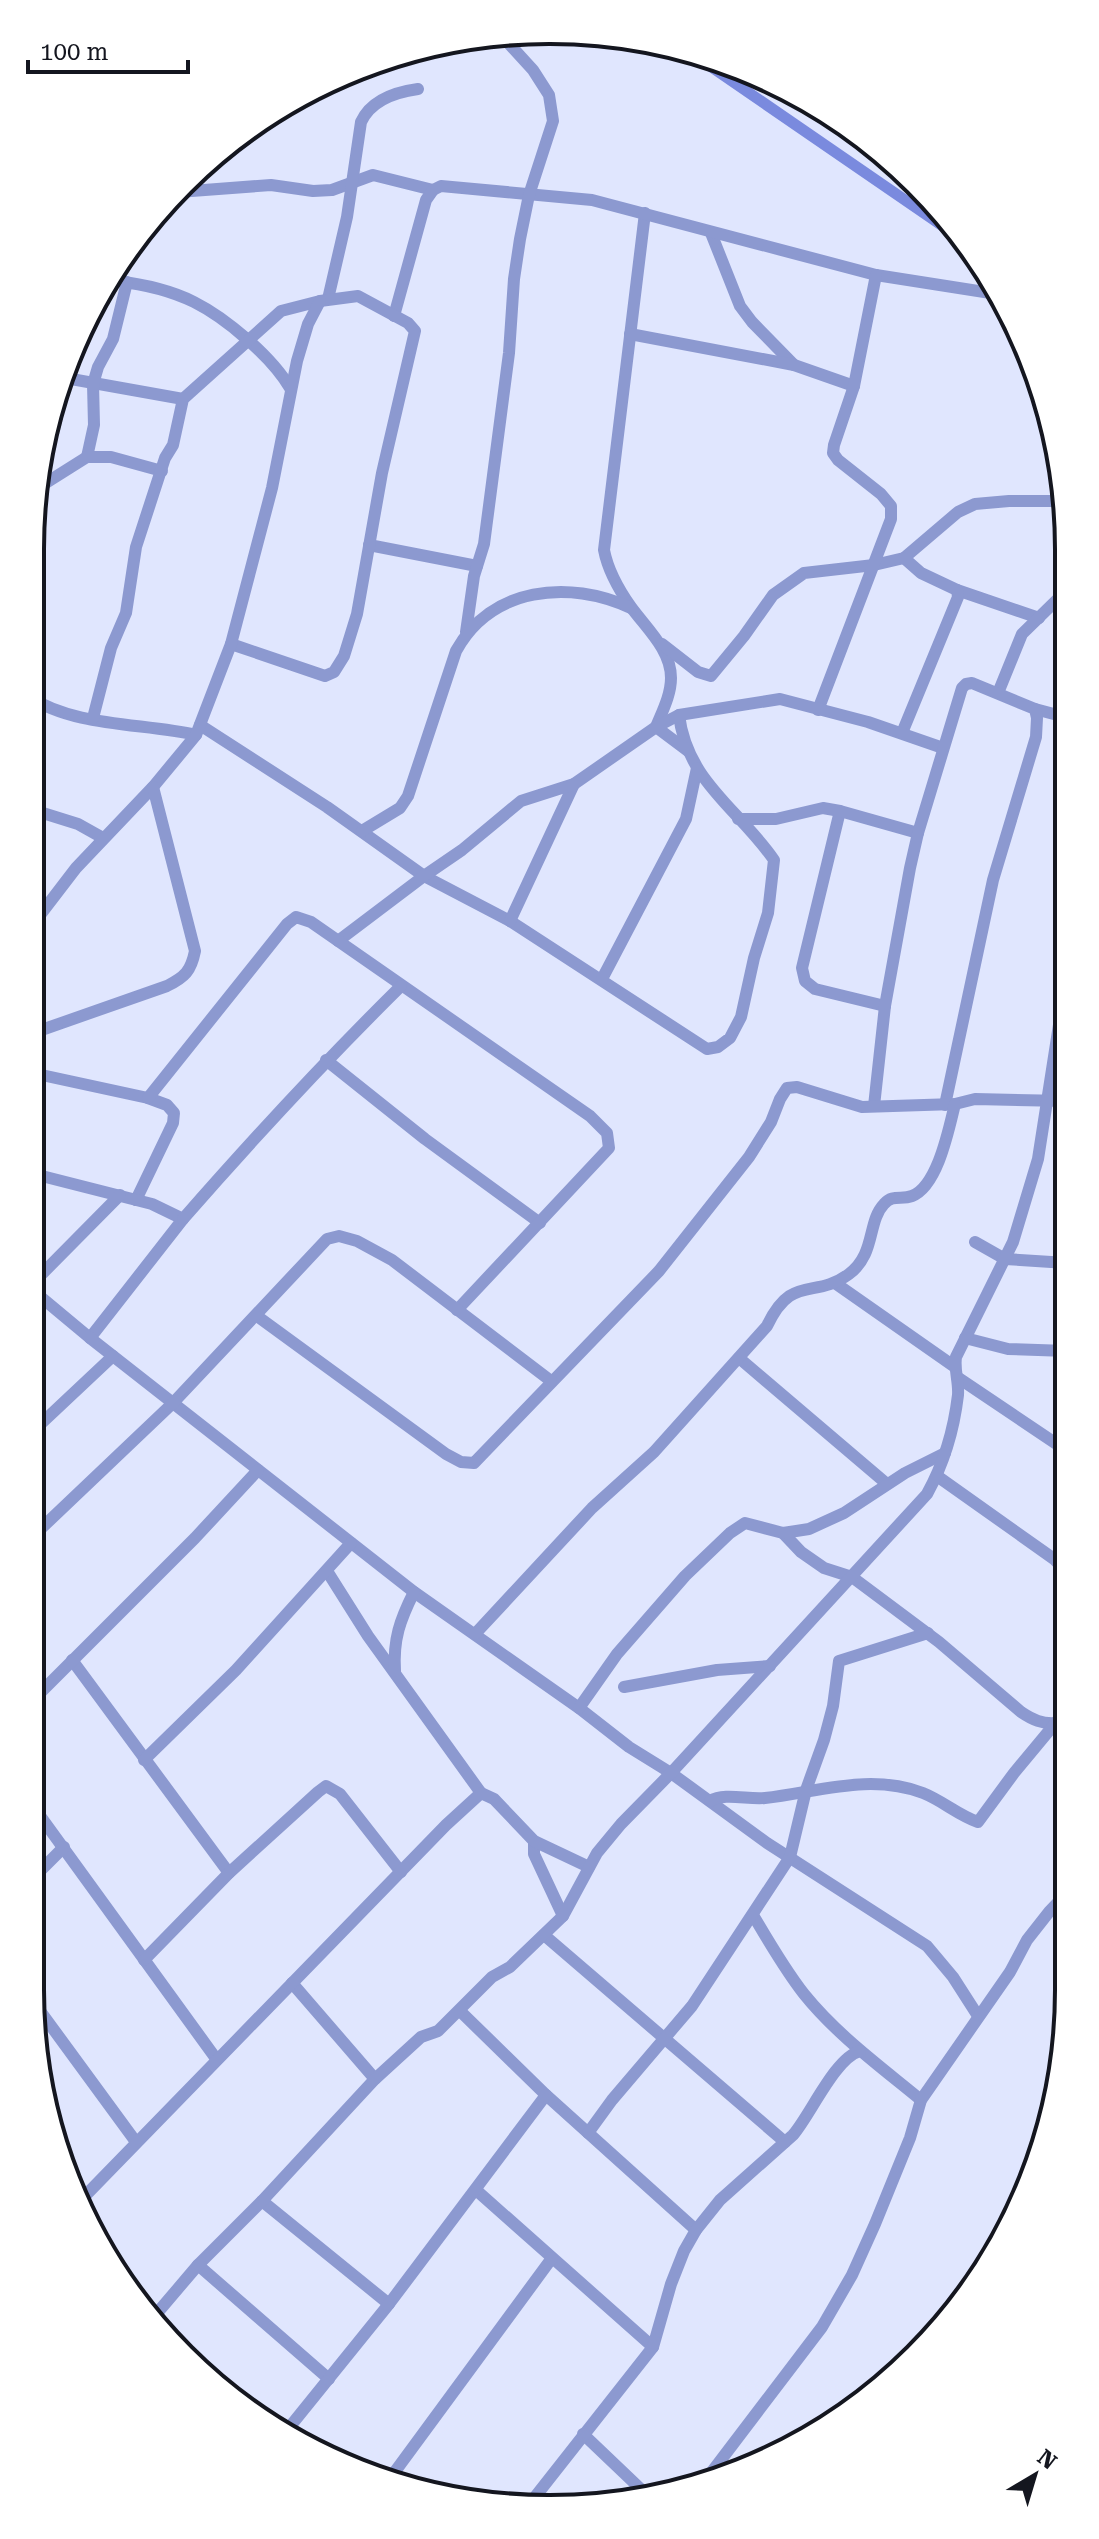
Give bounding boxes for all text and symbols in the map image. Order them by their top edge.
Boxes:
scale bar [28,24,188,74]
text: 100 m [40,38,108,66]
north arrow [995,2435,1075,2515]
text: N [1033,2445,1061,2475]

